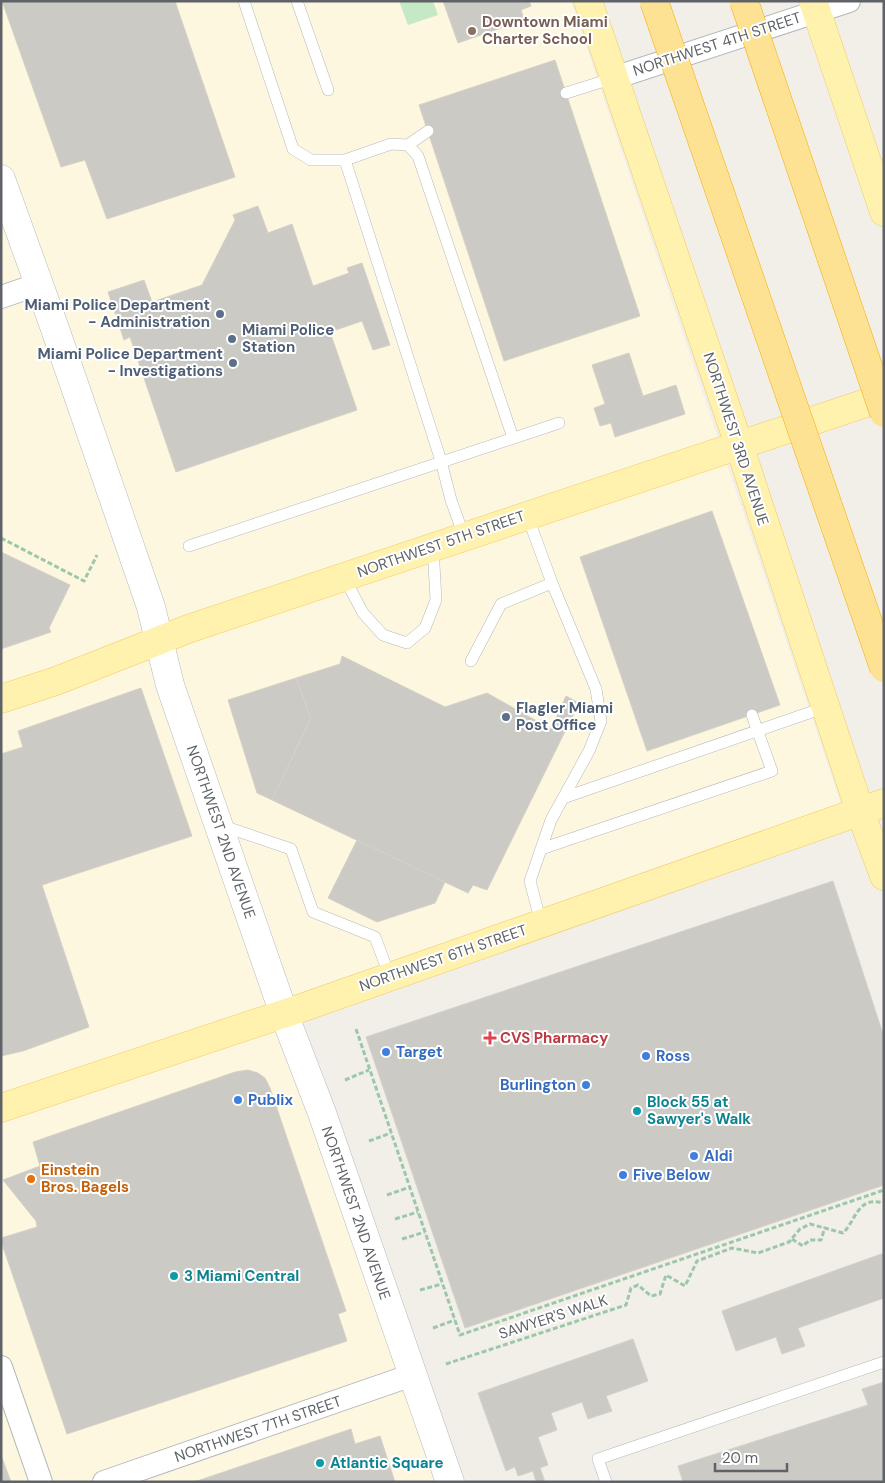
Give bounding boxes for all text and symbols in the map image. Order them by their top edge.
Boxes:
street label: NORTHWEST 4TH STREET [630,7,804,81]
place label: Downtown Miami Charter School [482,12,608,49]
marker: Downtown Miami Charter School [466,25,478,37]
place label: Miami Police Department - Administration [25,295,210,332]
marker: Miami Police Department - Administration [214,308,226,320]
place label: Miami Police Station [242,320,334,357]
marker: Miami Police Station [226,333,238,345]
place label: Miami Police Department - Investigations [38,344,223,381]
street label: NORTHWEST 3RD AVENUE [699,350,773,528]
marker: Miami Police Department - Investigations [227,357,239,369]
street label: NORTHWEST 5TH STREET [355,506,527,582]
place label: Flagler Miami Post Office [516,698,613,735]
marker: Flagler Miami Post Office [500,711,512,723]
street label: NORTHWEST 2ND AVENUE [182,743,260,921]
street label: NORTHWEST 6TH STREET [357,920,529,996]
place label: CVS Pharmacy [500,1028,608,1048]
marker: CVS Pharmacy [484,1032,496,1044]
place label: Target [396,1042,442,1062]
marker: Target [380,1046,392,1058]
place label: Ross [656,1046,690,1066]
marker: Ross [640,1050,652,1062]
place label: Burlington [500,1075,576,1095]
marker: Burlington [580,1079,592,1091]
place label: Publix [248,1090,293,1110]
place label: Block 55 at Sawyer's Walk [647,1092,751,1129]
marker: Publix [232,1094,244,1106]
marker: Block 55 at Sawyer's Walk [631,1105,643,1117]
street label: NORTHWEST 2ND AVENUE [317,1124,395,1302]
place label: Aldi [704,1146,733,1166]
marker: Aldi [688,1150,700,1162]
place label: Einstein Bros. Bagels [41,1160,129,1197]
place label: Five Below [633,1165,711,1185]
marker: Five Below [617,1169,629,1181]
marker: Einstein Bros. Bagels [25,1173,37,1185]
place label: 3 Miami Central [184,1266,299,1286]
marker: 3 Miami Central [168,1270,180,1282]
street label: SAWYER'S WALK [496,1290,610,1344]
street label: NORTHWEST 7TH STREET [172,1391,344,1467]
scale bar [715,1440,788,1472]
text: 20 m [722,1448,758,1468]
place label: Atlantic Square [330,1453,444,1473]
marker: Atlantic Square [314,1457,326,1469]

